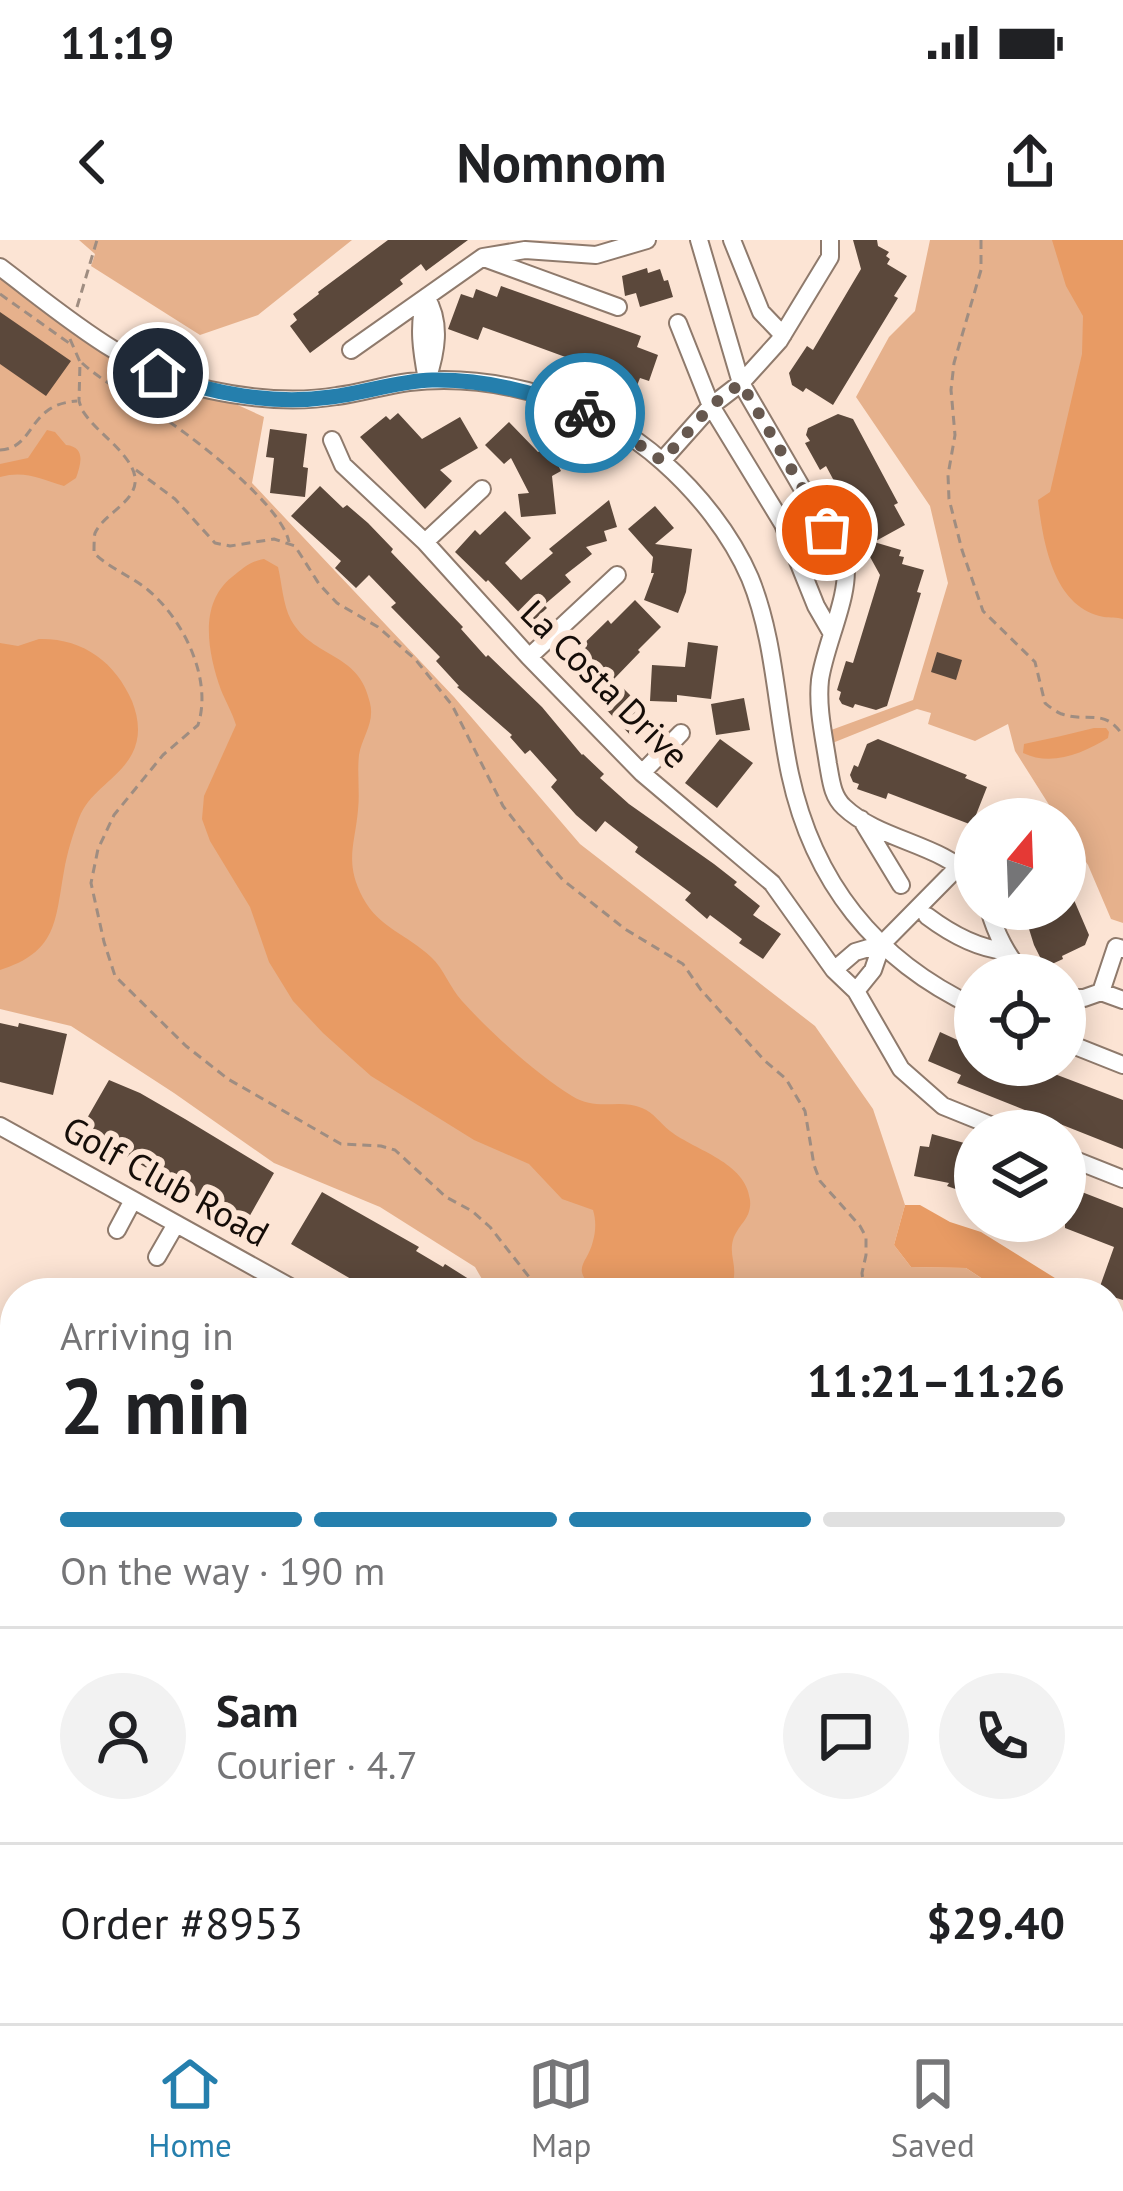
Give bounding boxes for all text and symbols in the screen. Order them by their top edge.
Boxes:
text: 11:19 [60,13,174,71]
text: Nomnom [457,127,666,197]
icon: back [60,129,126,195]
icon: share [997,129,1063,195]
pin [107,322,209,424]
icon: home [125,340,191,406]
courier [525,353,645,473]
icon: bike [552,380,618,446]
pin [776,479,878,581]
icon: bag [794,497,860,563]
street label: La Costa Drive [511,589,700,778]
north arrow [954,798,1086,930]
map controls [954,798,1086,1242]
button: locate [954,954,1086,1086]
street label: Golf Club Road [55,1105,278,1257]
button: layers [954,1110,1086,1242]
text: Arriving in [60,1310,234,1361]
text: 11:21–11:26 [807,1351,1065,1409]
text: 2 min [60,1355,250,1456]
text: On the way · 190 m [60,1545,385,1596]
button: person [60,1673,186,1799]
button: chat [783,1673,909,1799]
button: phone [939,1673,1065,1799]
text: Sam [216,1681,298,1739]
text: Courier · 4.7 [216,1739,418,1790]
text: Order #8953 [60,1893,303,1951]
text: $29.40 [926,1893,1065,1951]
tab: Home [148,2051,232,2166]
tab: Map [528,2051,594,2166]
tab: Saved [891,2051,975,2166]

